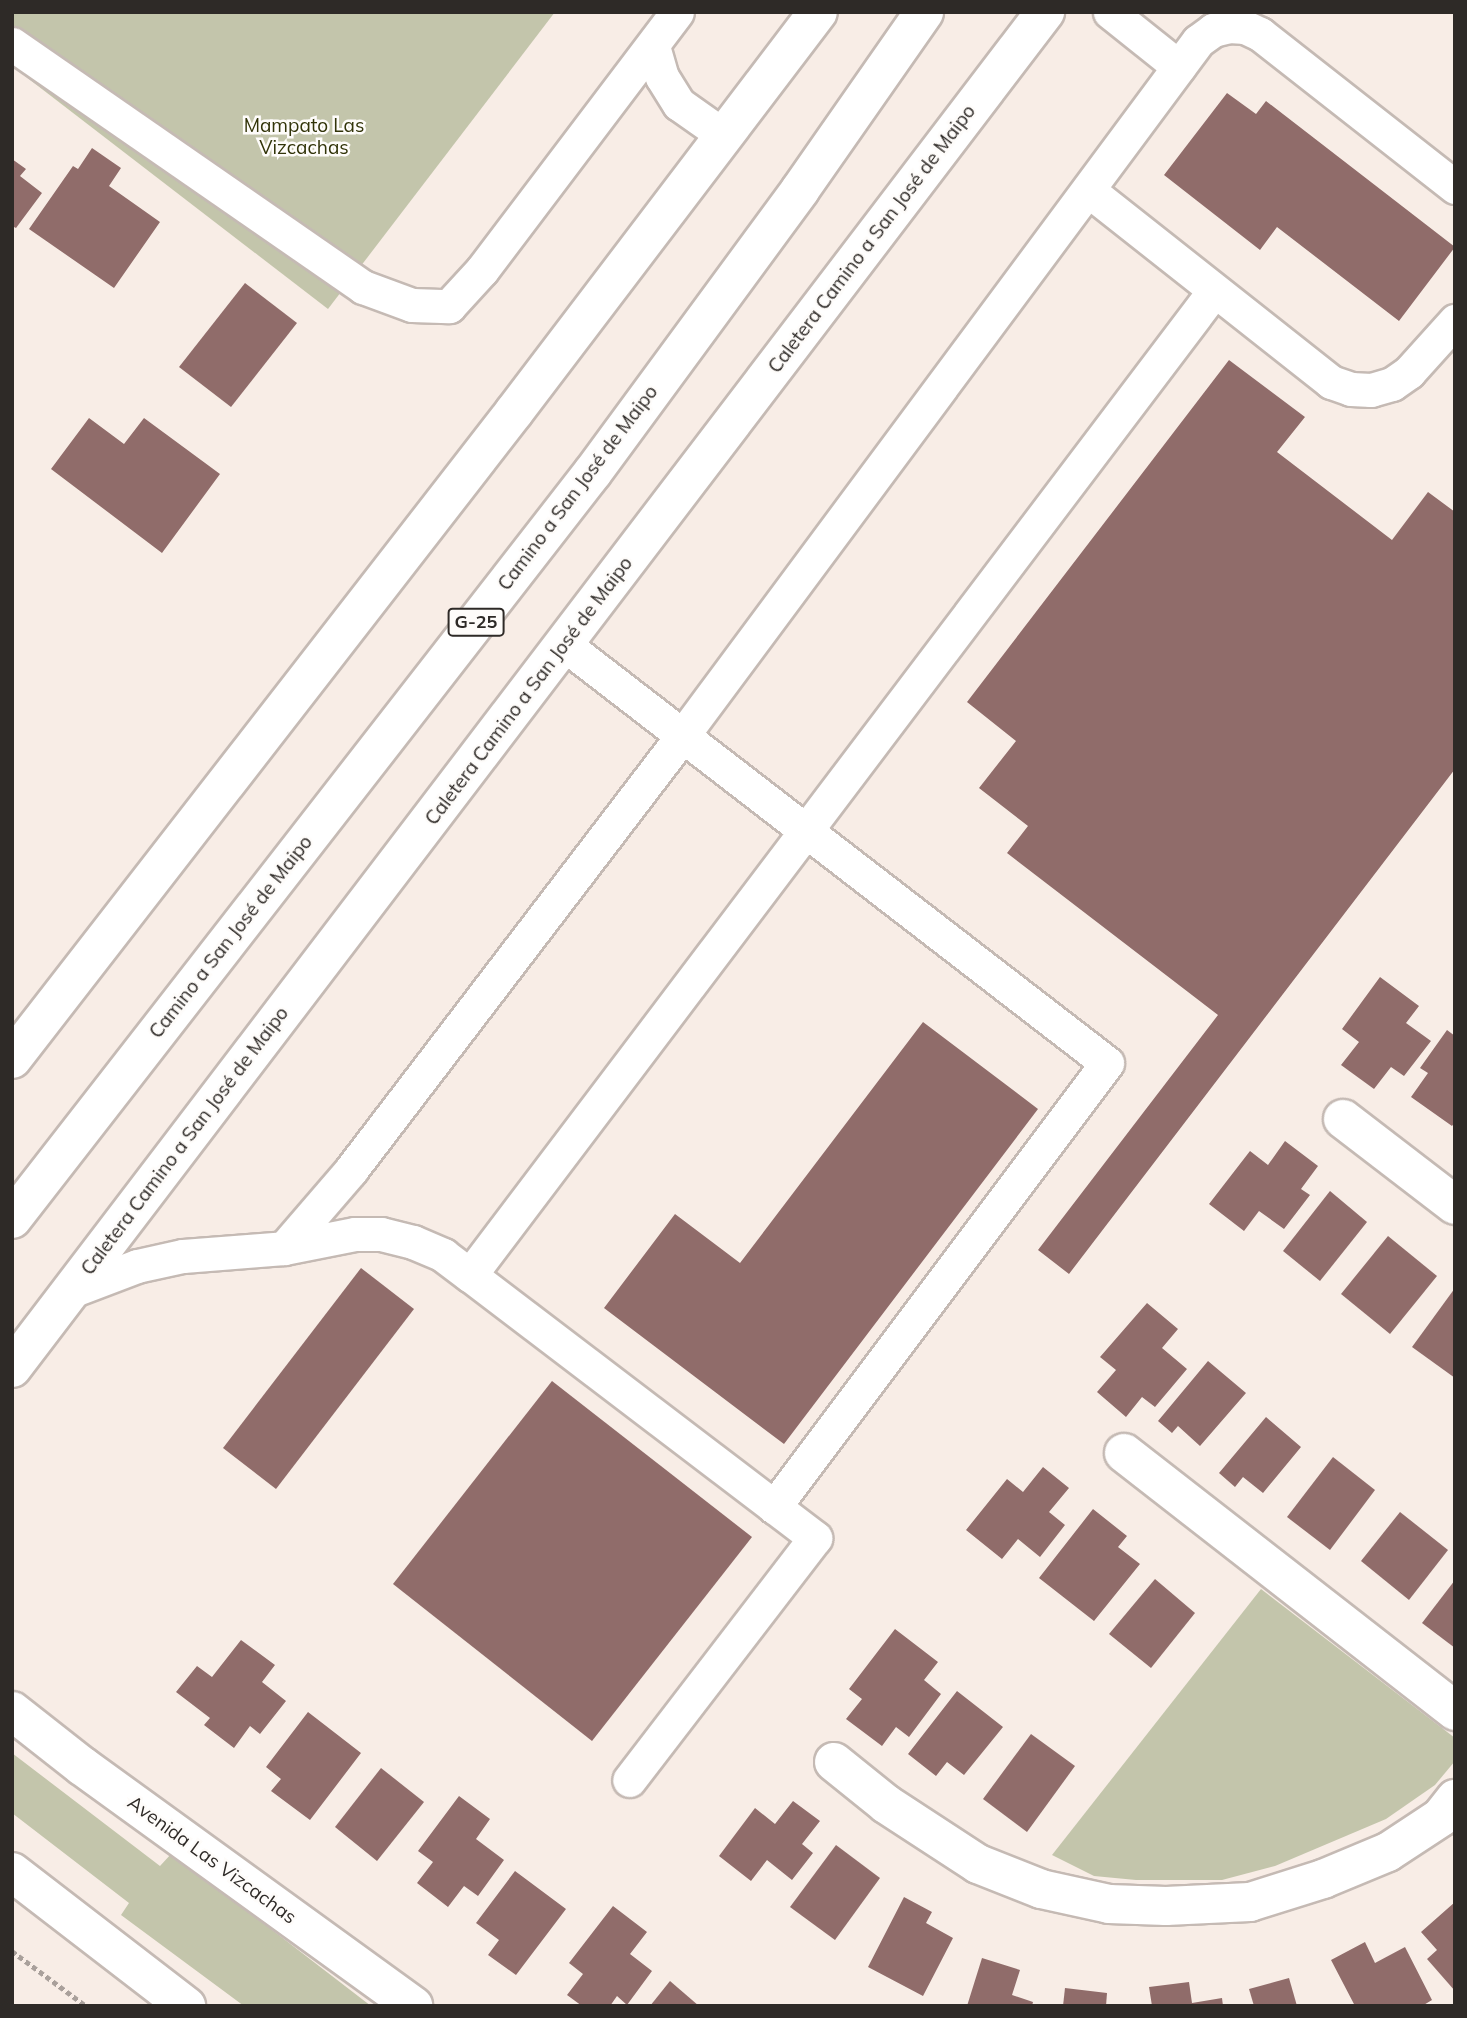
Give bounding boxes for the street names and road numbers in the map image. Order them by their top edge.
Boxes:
street label: Caletera Camino a San José de Maipo [764,100,980,378]
street label: Camino a San José de Maipo [493,381,663,595]
street label: Caletera Camino a San José de Maipo [421,552,637,830]
road number: G-25 [446,608,506,636]
street label: Camino a San José de Maipo [145,831,317,1043]
street label: Caletera Camino a San José de Maipo [77,1002,293,1280]
street label: Avenida Las Vizcachas [123,1791,301,1929]

